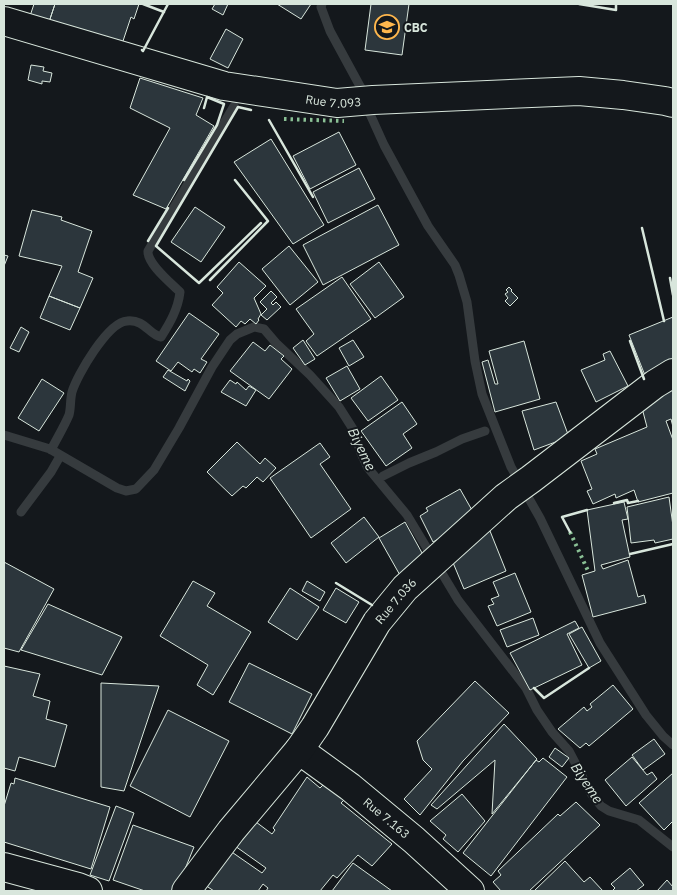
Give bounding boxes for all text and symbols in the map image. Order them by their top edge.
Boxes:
school or university icon: CBC [374,14,400,40]
place label: CBC [404,20,428,35]
street label: Rue 7.093 [305,91,362,111]
water label: Biyeme [344,425,380,473]
street label: Rue 7.036 [371,574,419,627]
water label: Biyeme [567,759,607,807]
street label: Rue 7.163 [361,794,413,841]

